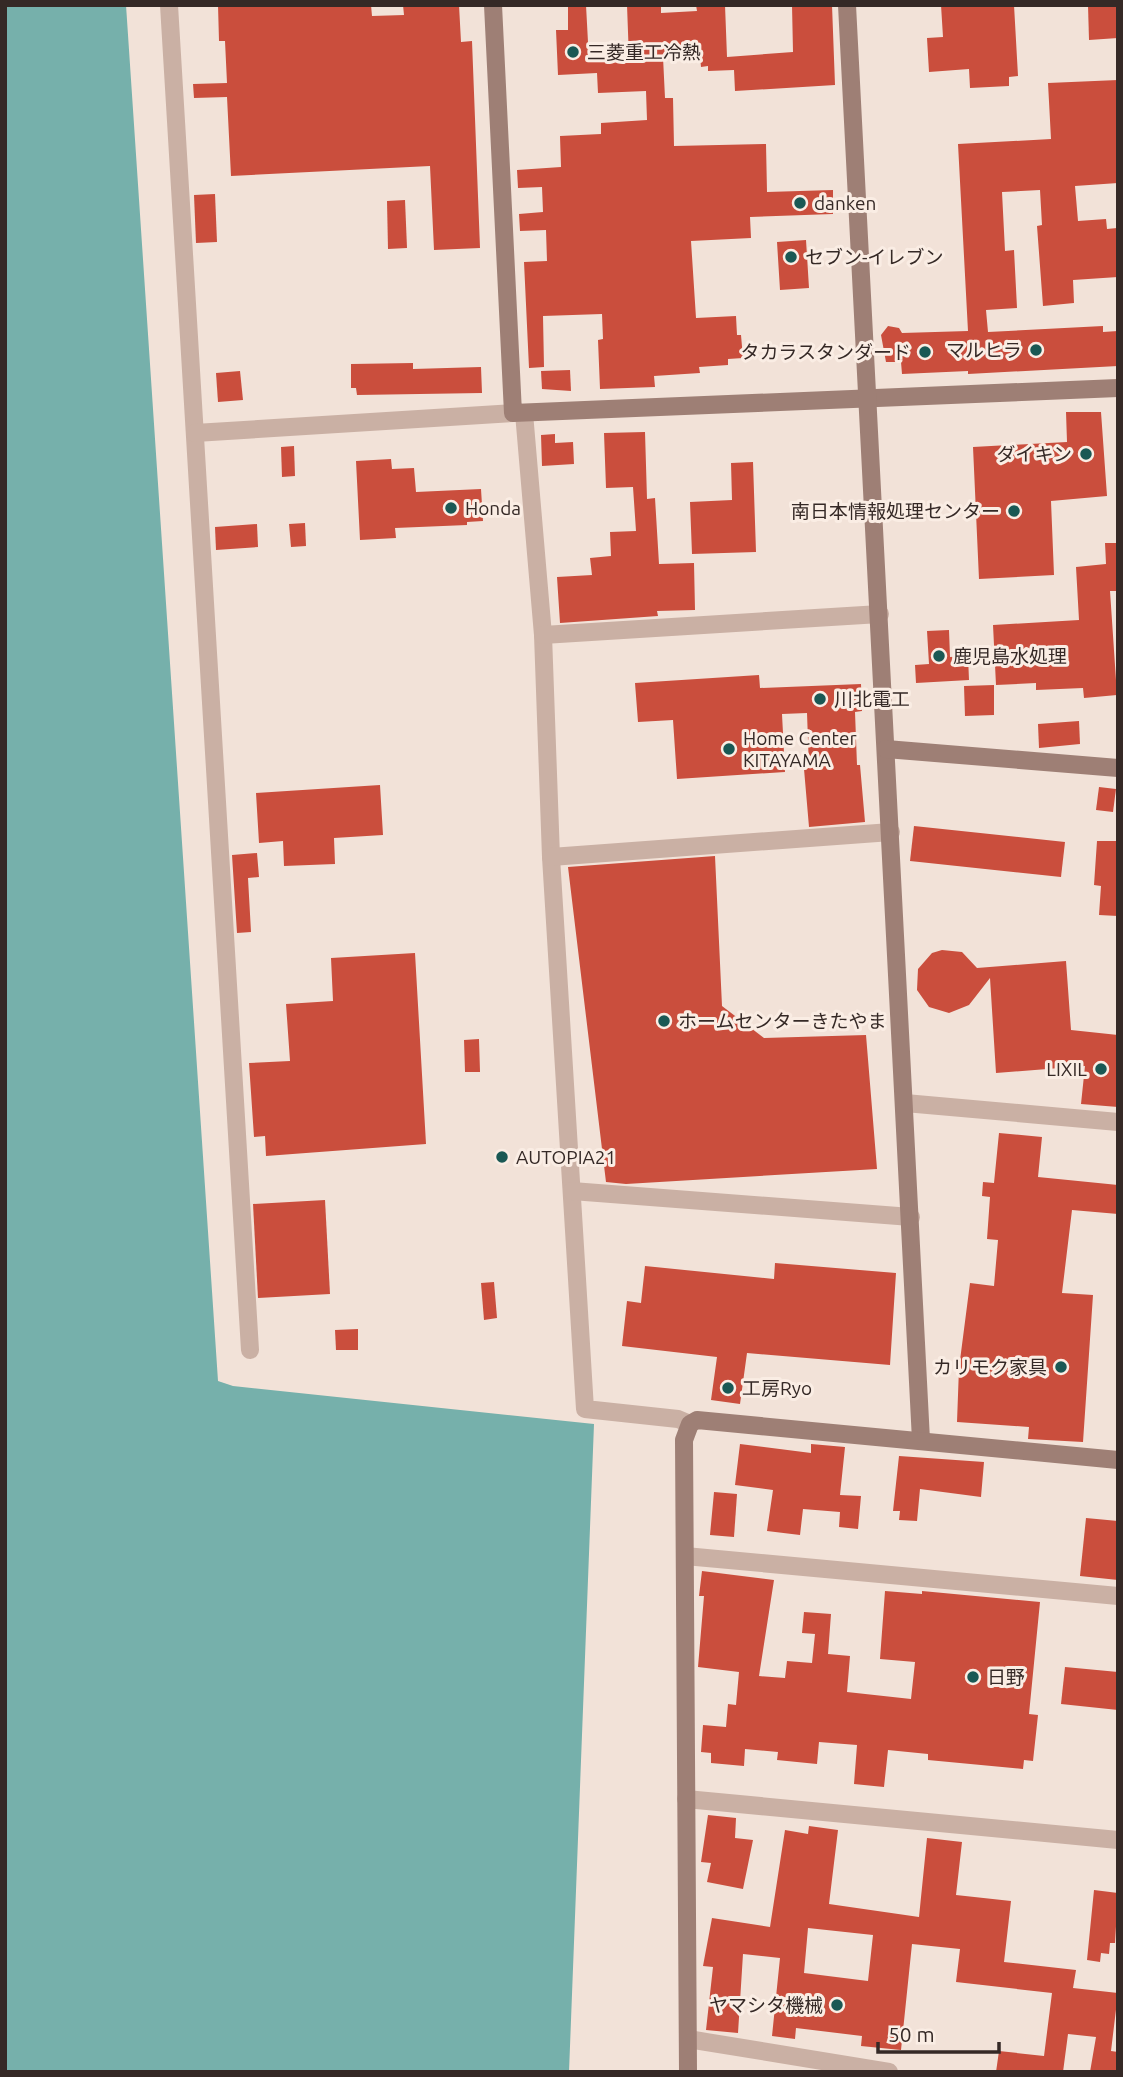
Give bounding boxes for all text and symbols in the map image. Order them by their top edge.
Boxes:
place label: 三菱重工冷熱 [587,41,701,63]
marker: 三菱重工冷熱 [565,44,581,60]
place label: danken [814,192,876,214]
marker: danken [792,195,808,211]
place label: セブン-イレブン [805,246,944,268]
marker: セブン-イレブン [783,249,799,265]
place label: マルヒラ [946,339,1022,361]
place label: タカラスタンダード [740,341,911,363]
marker: マルヒラ [1028,342,1044,358]
marker: タカラスタンダード [917,344,933,360]
place label: ダイキン [997,443,1072,465]
marker: ダイキン [1078,446,1094,462]
place label: Honda [465,497,521,519]
marker: Honda [443,500,459,516]
place label: 南日本情報処理センター [791,500,1000,522]
marker: 南日本情報処理センター [1006,503,1022,519]
place label: 鹿児島水処理 [953,645,1067,667]
marker: 鹿児島水処理 [931,648,947,664]
place label: 川北電工 [834,688,910,710]
marker: 川北電工 [812,691,828,707]
place label: Home Center KITAYAMA [743,727,857,771]
marker: Home Center KITAYAMA [721,741,737,757]
place label: ホームセンターきたやま [678,1010,886,1032]
marker: ホームセンターきたやま [656,1013,672,1029]
place label: LIXIL [1046,1058,1087,1080]
marker: LIXIL [1093,1061,1109,1077]
place label: AUTOPIA21 [516,1146,616,1168]
marker: AUTOPIA21 [494,1149,510,1165]
place label: カリモク家具 [933,1356,1047,1378]
marker: カリモク家具 [1053,1359,1069,1375]
place label: 工房Ryo [742,1377,812,1399]
marker: 工房Ryo [720,1380,736,1396]
place label: 日野 [987,1666,1025,1688]
marker: 日野 [965,1669,981,1685]
place label: ヤマシタ機械 [709,1994,823,2016]
marker: ヤマシタ機械 [829,1997,845,2013]
scale bar [878,2010,999,2054]
text: 50 m [888,2022,935,2046]

